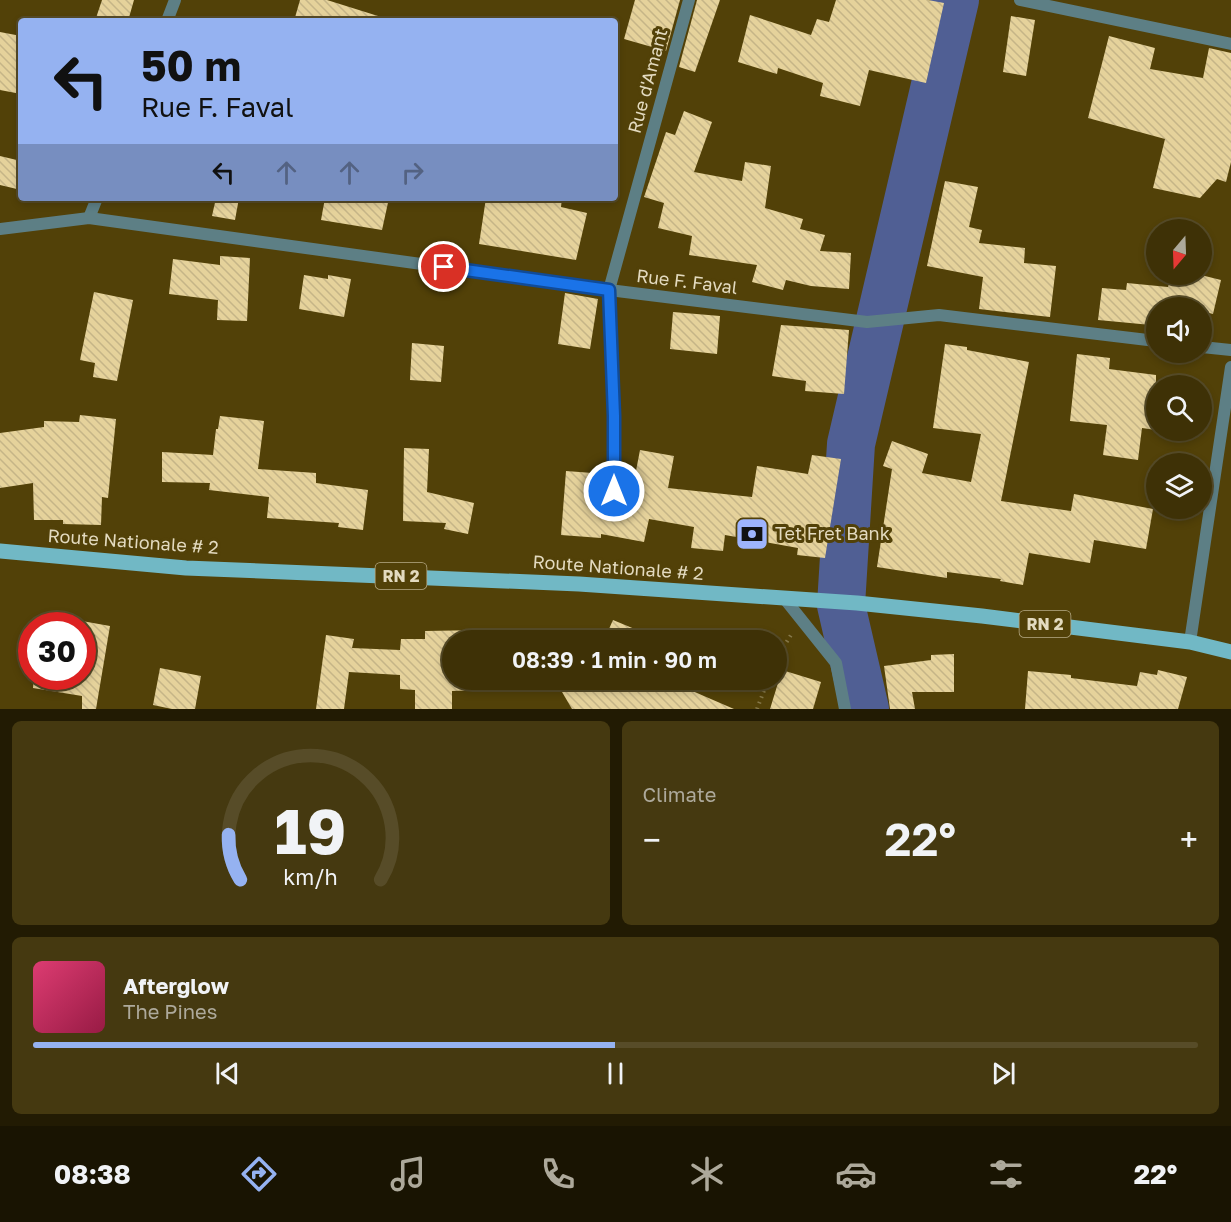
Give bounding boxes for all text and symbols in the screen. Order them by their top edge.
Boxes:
street label: Rue d'Amant [622,26,672,136]
text: 50 m [141,40,241,90]
icon: left [42,42,120,120]
text: Rue F. Faval [141,91,294,123]
icon: left [207,156,240,189]
icon: ahead [270,156,303,189]
icon: ahead [333,156,366,189]
icon: right [396,156,429,189]
north arrow [1146,219,1212,285]
map controls [1146,219,1212,519]
pin [418,241,469,292]
icon: arrive [427,250,460,283]
street label: Rue F. Faval [635,264,739,298]
button: sound [1146,297,1212,363]
button: search [1146,375,1212,441]
button: layers [1146,453,1212,519]
position arrow [582,459,646,523]
bank icon: Tet Fret Bank [734,516,770,552]
place label: Tet Fret Bank [775,522,890,544]
street label: Route Nationale # 2 [47,524,219,558]
street label: Route Nationale # 2 [532,550,704,584]
road number: RN 2 [376,563,426,589]
road number: RN 2 [1020,611,1070,637]
speed limit sign: 30 [18,612,96,690]
text: 08:39 · 1 min · 90 m [512,646,717,673]
text: Climate [643,782,716,806]
text: 19 [275,793,347,868]
text: 22° [885,812,956,866]
text: − [643,820,661,859]
text: + [1180,820,1198,859]
text: km/h [283,864,338,890]
text: Afterglow [123,972,229,999]
text: The Pines [123,999,217,1023]
icon: previous [211,1057,244,1090]
icon: pause [599,1057,632,1090]
icon: next [987,1057,1020,1090]
icon: directions [238,1153,280,1195]
icon: music [387,1153,429,1195]
icon: phone [537,1153,579,1195]
icon: climate [686,1153,728,1195]
icon: car [835,1153,877,1195]
icon: filters [985,1153,1027,1195]
text: 08:38 [54,1158,131,1190]
text: 22° [1134,1158,1177,1190]

